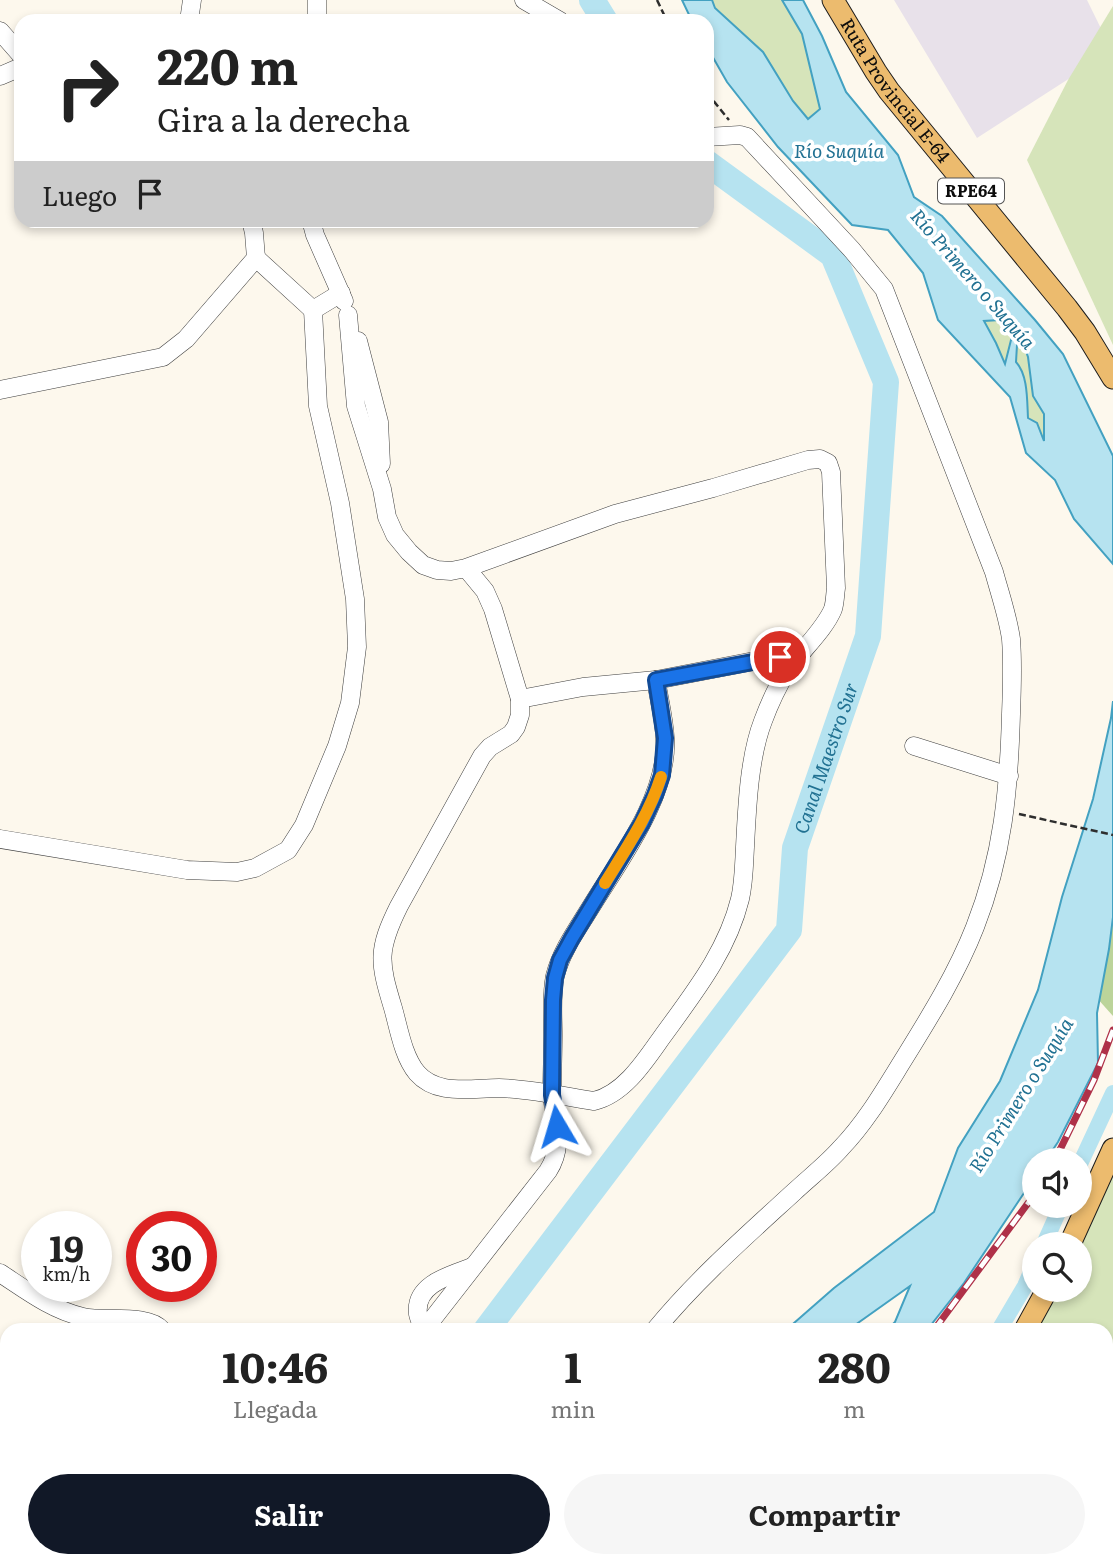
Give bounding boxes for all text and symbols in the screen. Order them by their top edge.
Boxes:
street label: Ruta Provincial E-64 [835,12,958,168]
text: 220 m [157,27,298,100]
icon: right [42,42,133,133]
text: Gira a la derecha [157,94,410,142]
water label: Río Suquía [794,136,884,164]
text: Luego [42,175,117,214]
icon: arrive [131,175,169,213]
road number: RPE64 [938,178,1004,204]
water label: Río Primero o Suquía [905,202,1043,355]
pin [750,627,810,687]
icon: arrive [761,638,799,676]
water label: Canal Maestro Sur [786,678,864,837]
water label: Río Primero o Suquía [961,1012,1079,1177]
position arrow [520,1089,594,1163]
map controls [1022,1148,1092,1302]
button: sound [1022,1148,1092,1218]
speed limit sign: 30 [126,1211,217,1302]
text: 19 [49,1221,84,1273]
button: search [1022,1232,1092,1302]
text: km/h [43,1260,90,1287]
text: 10:46 [222,1334,328,1396]
text: 1 [564,1334,582,1396]
text: 280 [818,1334,891,1396]
text: Llegada [233,1391,318,1425]
text: min [550,1391,596,1425]
text: m [843,1391,865,1425]
button: Salir [28,1474,550,1554]
button: Compartir [564,1474,1085,1554]

